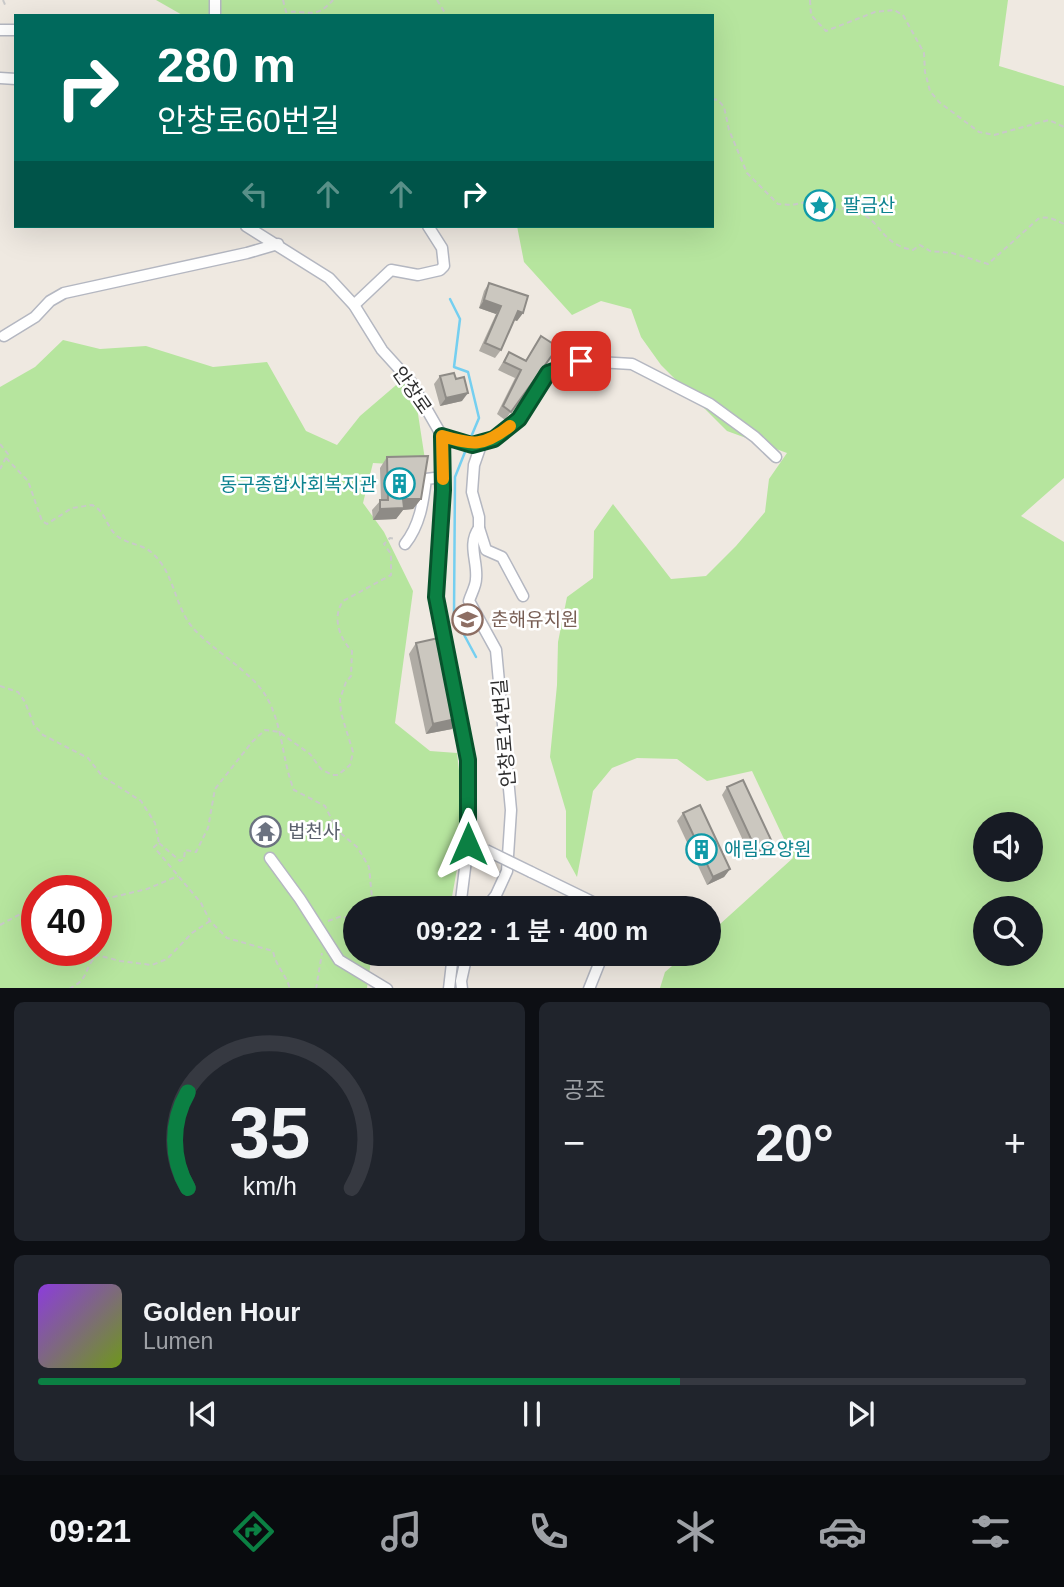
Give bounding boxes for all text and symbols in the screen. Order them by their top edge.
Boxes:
text: 280 m [157,38,296,92]
icon: right [42,42,133,133]
text: 안창로60번길 [157,103,340,139]
icon: left [236,175,274,213]
icon: ahead [309,175,347,213]
icon: ahead [382,175,420,213]
icon: right [455,175,493,213]
place icon: 팔금산 [803,188,837,222]
place label: 팔금산 [843,195,895,216]
pin [551,331,611,391]
icon: arrive [562,342,600,380]
street label: 안창로 [388,362,436,418]
building icon: 동구종합사회복지관 [383,467,417,501]
place label: 동구종합사회복지관 [220,474,377,495]
school or university icon: 춘해유치원 [451,602,485,636]
place label: 춘해유치원 [491,609,578,630]
street label: 안창로14번길 [489,678,519,788]
position arrow [431,807,505,881]
map controls [973,812,1043,966]
button: sound [973,812,1043,882]
temple icon: 법천사 [248,814,282,848]
place label: 법천사 [288,821,340,842]
building icon: 애림요양원 [684,832,718,866]
place label: 애림요양원 [724,839,811,860]
speed limit sign: 40 [21,875,112,966]
button: search [973,896,1043,966]
text: 09:22 · 1 분 · 400 m [416,916,648,946]
text: 공조 [563,1077,605,1103]
text: 35 [229,1092,310,1173]
text: 20° [755,1114,834,1172]
text: − [563,1122,585,1164]
text: + [1004,1122,1026,1164]
text: km/h [242,1171,297,1199]
text: Golden Hour [143,1297,300,1327]
text: Lumen [143,1328,213,1354]
icon: previous [184,1395,222,1433]
icon: pause [513,1395,551,1433]
icon: next [842,1395,880,1433]
icon: directions [229,1507,278,1556]
icon: music [377,1507,426,1556]
icon: phone [524,1507,573,1556]
icon: climate [671,1507,720,1556]
icon: car [818,1507,867,1556]
icon: filters [966,1507,1015,1556]
text: 09:21 [49,1513,131,1549]

